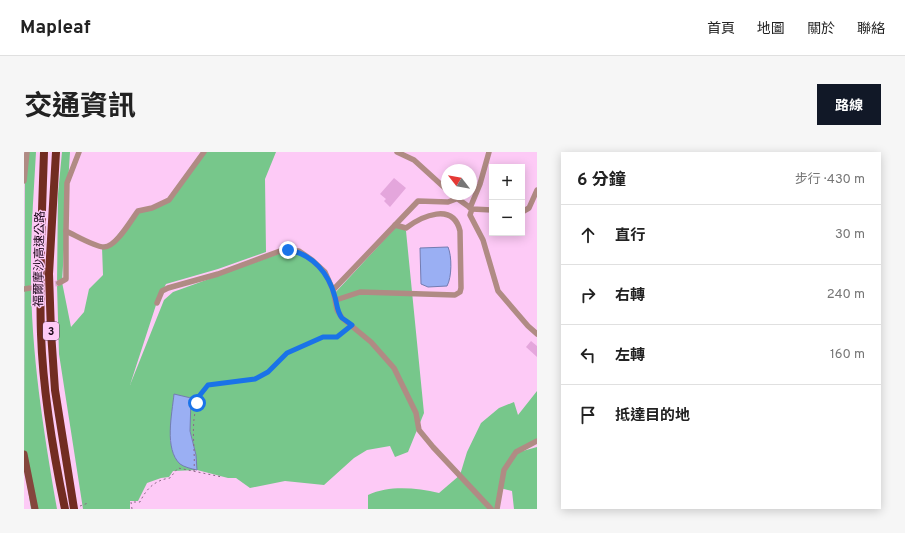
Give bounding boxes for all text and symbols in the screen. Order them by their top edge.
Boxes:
text: Mapleaf [20,16,91,40]
text: 首頁 [707,21,735,38]
text: 地圖 [757,21,785,38]
text: 關於 [807,21,835,38]
text: 聯絡 [857,21,885,38]
button: 路線 [817,84,881,125]
text: 交通資訊 [24,90,136,126]
north arrow [441,164,477,200]
map controls [489,164,525,236]
button: + [489,164,525,200]
text: 6 分鐘 [577,170,626,192]
text: 步行 · 430 m [795,172,865,188]
button: − [489,200,525,236]
street label: 福爾摩沙高速公路 [31,211,49,307]
icon: ahead [577,224,599,246]
text: 直行 [615,227,645,246]
text: 30 m [835,227,865,243]
route end [279,241,297,259]
icon: right [577,284,599,306]
text: 右轉 [615,287,645,306]
text: 240 m [827,287,865,303]
road number: 3 [43,322,59,340]
icon: left [577,344,599,366]
text: 左轉 [615,347,645,366]
text: 160 m [830,347,865,363]
route start [188,394,206,412]
icon: arrive [577,404,599,426]
text: 抵達目的地 [615,407,690,426]

